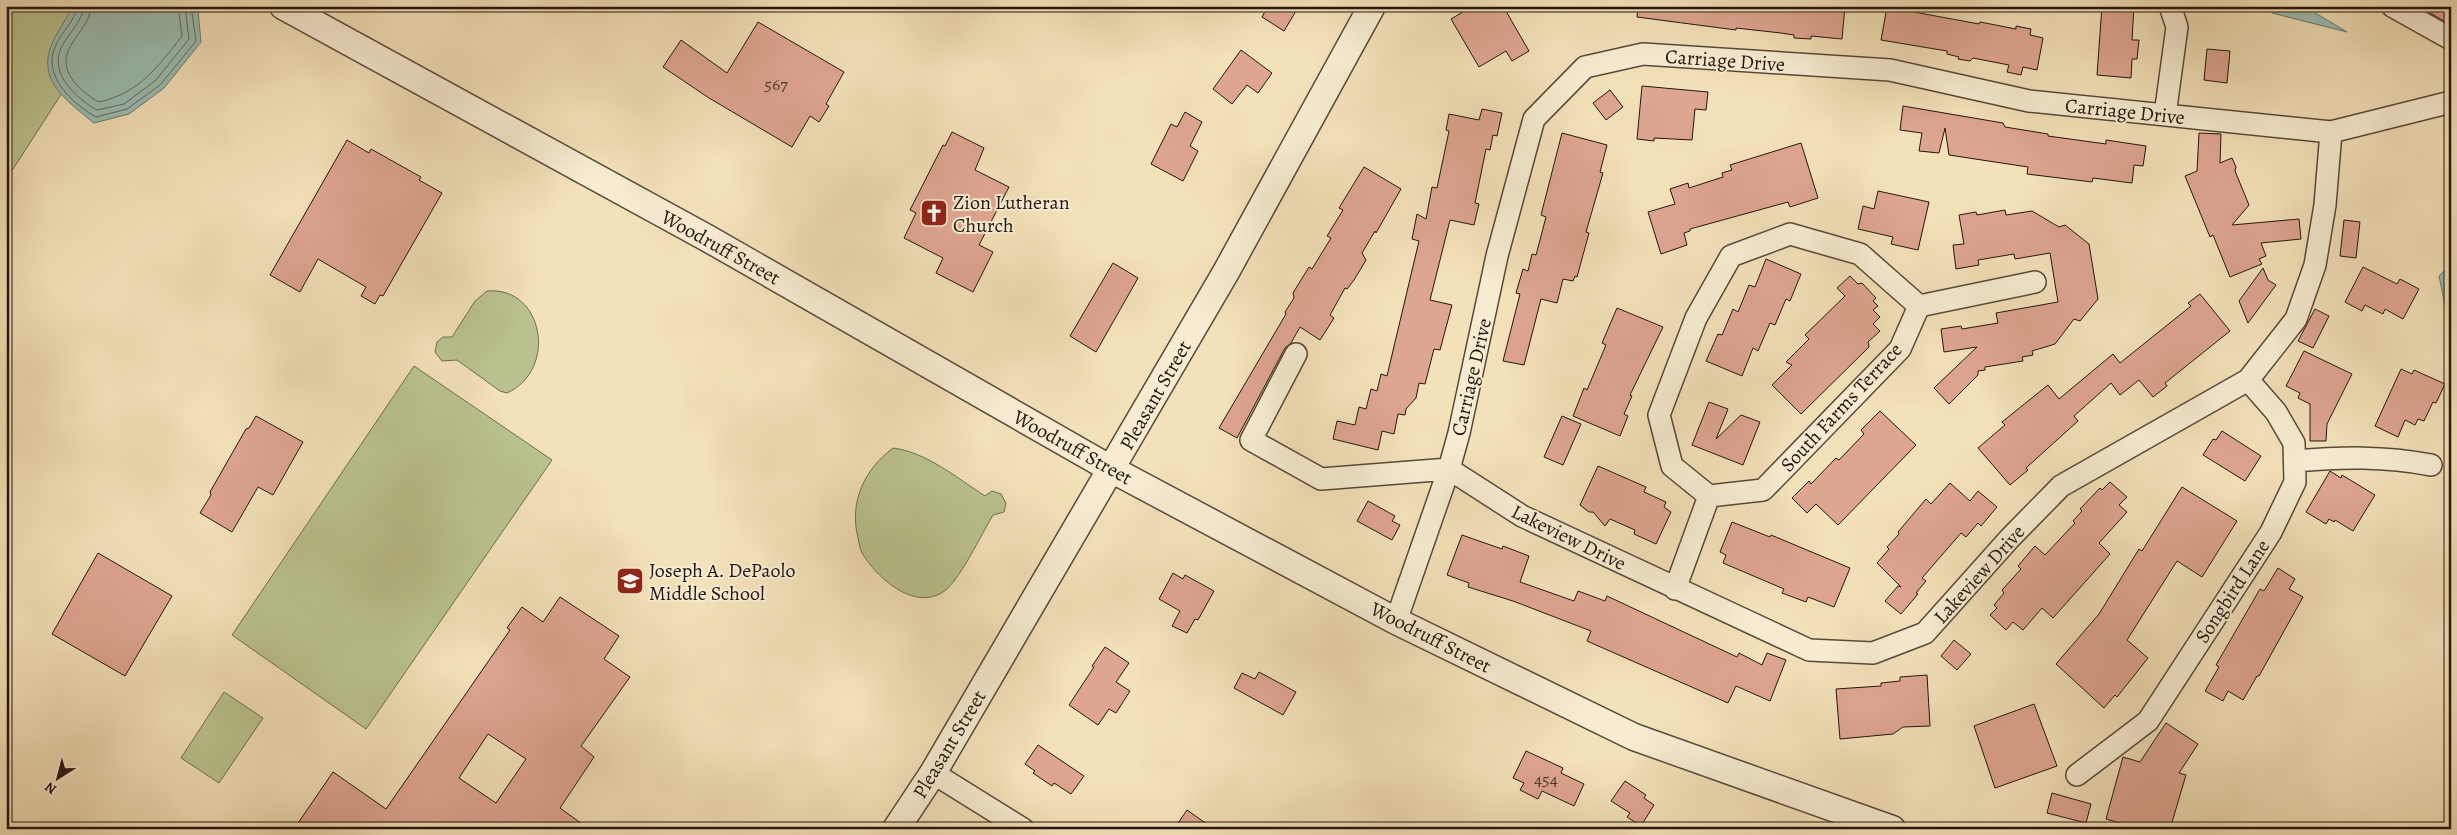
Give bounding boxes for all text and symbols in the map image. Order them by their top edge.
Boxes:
street label: Carriage Drive [1664,43,1786,78]
house number: 567 [764,72,788,96]
street label: Carriage Drive [2064,92,2186,131]
place label: Zion Lutheran Church [953,189,1070,239]
church icon: Zion Lutheran Church [919,198,949,228]
street label: Woodruff Street [656,203,785,291]
street label: Carriage Drive [1445,316,1498,439]
street label: Pleasant Street [1113,335,1198,455]
street label: South Farms Terrace [1774,337,1908,478]
street label: Woodruff Street [1008,403,1137,491]
street label: Lakeview Drive [1507,498,1631,577]
street label: Lakeview Drive [1928,519,2031,630]
street label: Songbird Lane [2189,534,2276,648]
place label: Joseph A. DePaolo Middle School [649,557,795,607]
school or university icon: Joseph A. DePaolo Middle School [615,566,645,596]
street label: Woodruff Street [1365,595,1496,680]
street label: Pleasant Street [906,685,993,804]
north arrow [32,752,82,802]
house number: 454 [1534,767,1558,791]
text: N [41,777,60,799]

